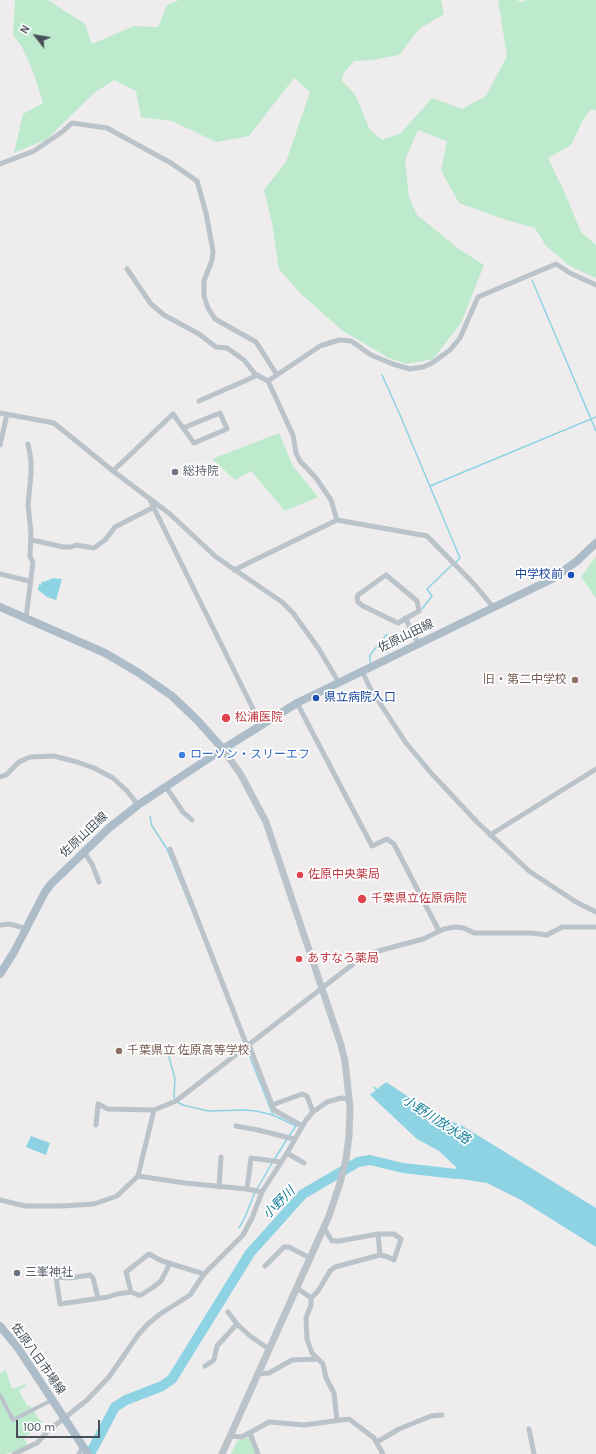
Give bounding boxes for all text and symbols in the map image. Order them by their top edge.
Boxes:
north arrow [16,16,56,56]
text: N [18,23,33,36]
place label: 総持院 [183,465,219,479]
marker: 総持院 [170,467,180,477]
place label: 中学校前 [515,568,563,582]
marker: 中学校前 [566,570,576,580]
street label: 佐原山田線 [376,616,436,656]
place label: 旧・第二中学校 [483,673,567,687]
marker: 旧・第二中学校 [570,675,580,685]
place label: 県立病院入口 [324,691,396,705]
marker: 県立病院入口 [311,693,321,703]
place label: 松浦医院 [235,711,283,725]
marker: 松浦医院 [220,712,232,724]
place label: ローソン・スリーエフ [190,748,310,762]
marker: ローソン・スリーエフ [177,750,187,760]
street label: 佐原山田線 [57,809,111,861]
place label: 佐原中央薬局 [308,868,380,882]
marker: 佐原中央薬局 [295,870,305,880]
place label: 千葉県立佐原病院 [371,892,467,906]
marker: 千葉県立佐原病院 [356,893,368,905]
place label: あすなろ薬局 [307,952,379,966]
marker: あすなろ薬局 [294,954,304,964]
place label: 千葉県立 佐原高等学校 [127,1044,250,1058]
marker: 千葉県立 佐原高等学校 [114,1046,124,1056]
water label: 小野川放水路 [399,1092,473,1148]
water label: 小野川 [260,1184,298,1222]
place label: 三峯神社 [25,1266,73,1280]
marker: 三峯神社 [12,1268,22,1278]
street label: 佐原八日市場線 [8,1320,68,1398]
scale bar [18,1412,102,1438]
text: 100 m [23,1420,55,1434]

